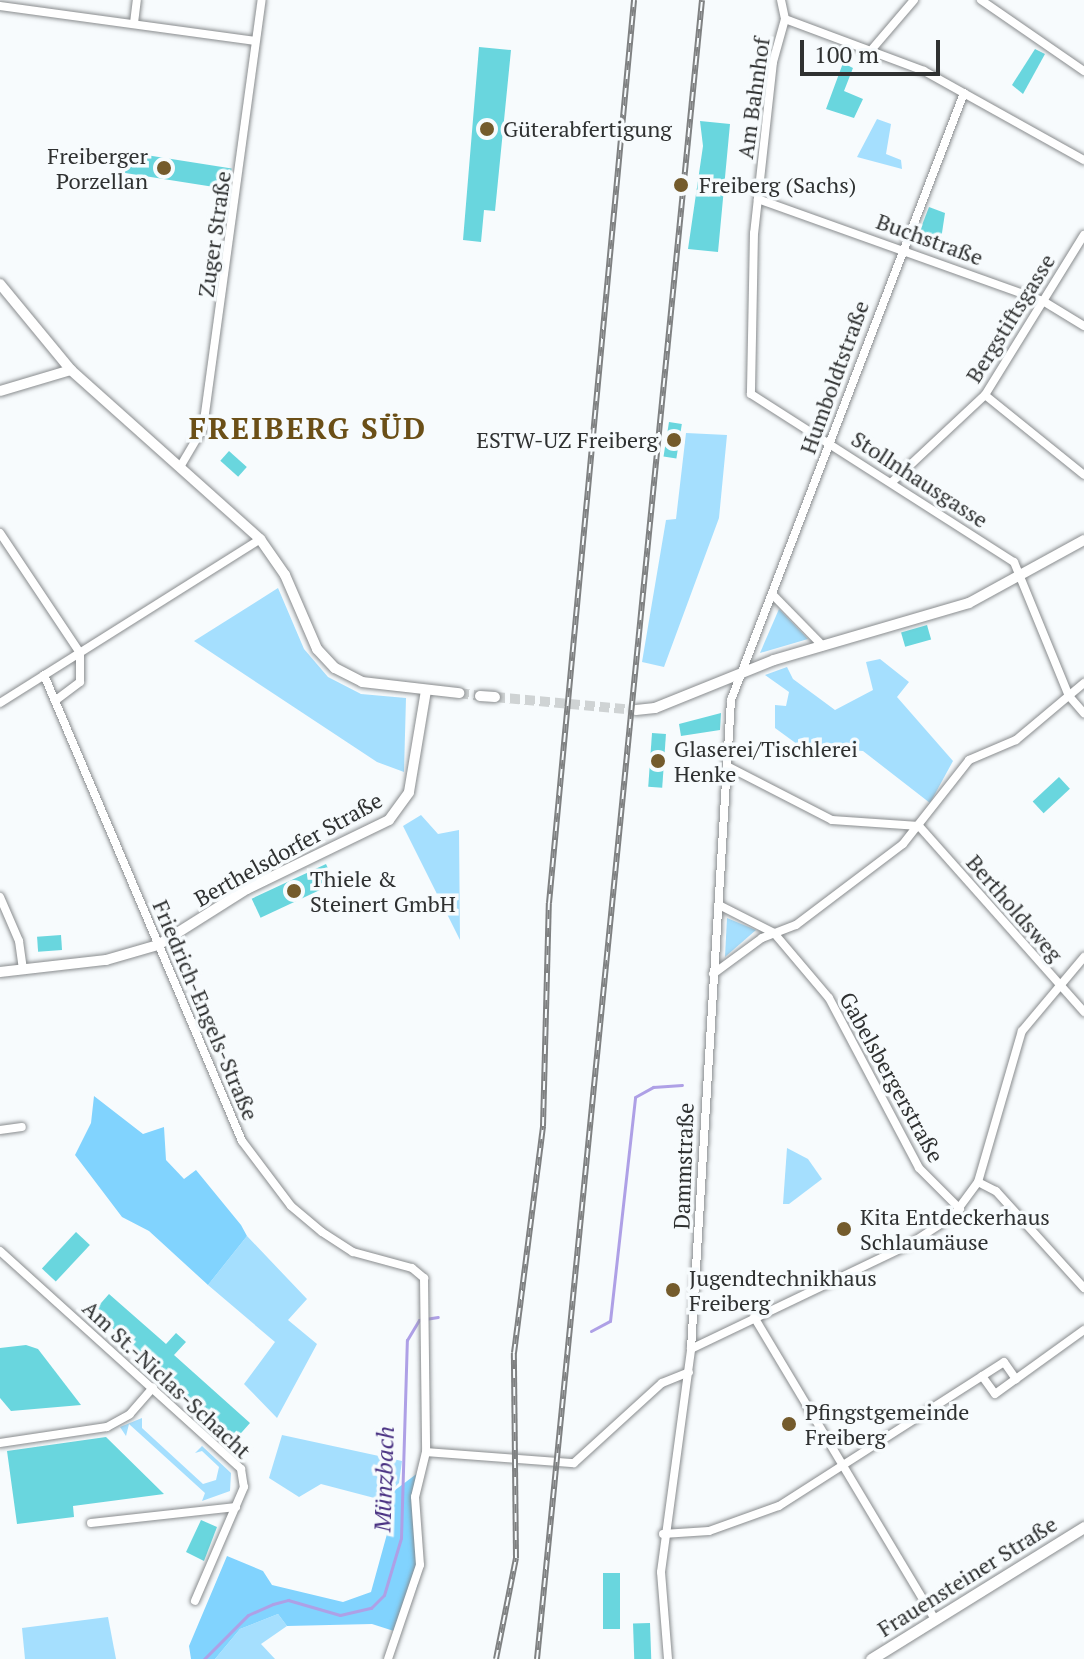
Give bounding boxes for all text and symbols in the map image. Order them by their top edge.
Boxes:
scale bar [804,24,944,74]
street label: Am Bahnhof [731,35,775,161]
text: 100 m [814,38,879,70]
place label: Güterabfertigung [503,116,672,142]
marker: Güterabfertigung [478,120,496,138]
place label: Freiberger Porzellan [47,142,148,194]
marker: Freiberger Porzellan [155,159,173,177]
street label: Zuger Straße [192,169,236,299]
place label: Freiberg (Sachs) [699,172,856,198]
marker: Freiberg (Sachs) [670,174,692,196]
street label: Buchstraße [873,207,987,271]
street label: Bergstiftsgasse [960,249,1060,387]
street label: Humboldtstraße [794,297,874,457]
district label: FREIBERG SÜD [189,410,427,446]
street label: Stollnhausgasse [847,425,993,533]
place label: ESTW-UZ Freiberg [476,427,658,453]
marker: ESTW-UZ Freiberg [665,431,683,449]
place label: Glaserei/Tischlerei Henke [674,735,858,786]
marker: Glaserei/Tischlerei Henke [649,752,667,770]
street label: Berthelsdorfer Straße [189,786,387,912]
street label: Bertholdsweg [961,849,1069,967]
place label: Thiele & Steinert GmbH [310,865,456,916]
marker: Thiele & Steinert GmbH [285,882,303,900]
street label: Friedrich-Engels-Straße [148,896,264,1124]
street label: Gabelsbergerstraße [834,987,950,1167]
street label: Dammstraße [668,1102,698,1230]
place label: Kita Entdeckerhaus Schlaumäuse [860,1203,1050,1254]
marker: Kita Entdeckerhaus Schlaumäuse [835,1220,853,1238]
place label: Jugendtechnikhaus Freiberg [689,1264,877,1316]
marker: Jugendtechnikhaus Freiberg [664,1281,682,1299]
street label: Am St.-Niclas-Schacht [77,1294,257,1464]
place label: Pfingstgemeinde Freiberg [805,1398,969,1450]
marker: Pfingstgemeinde Freiberg [780,1415,798,1433]
water label: Münzbach [368,1426,400,1532]
street label: Frauensteiner Straße [873,1510,1061,1642]

